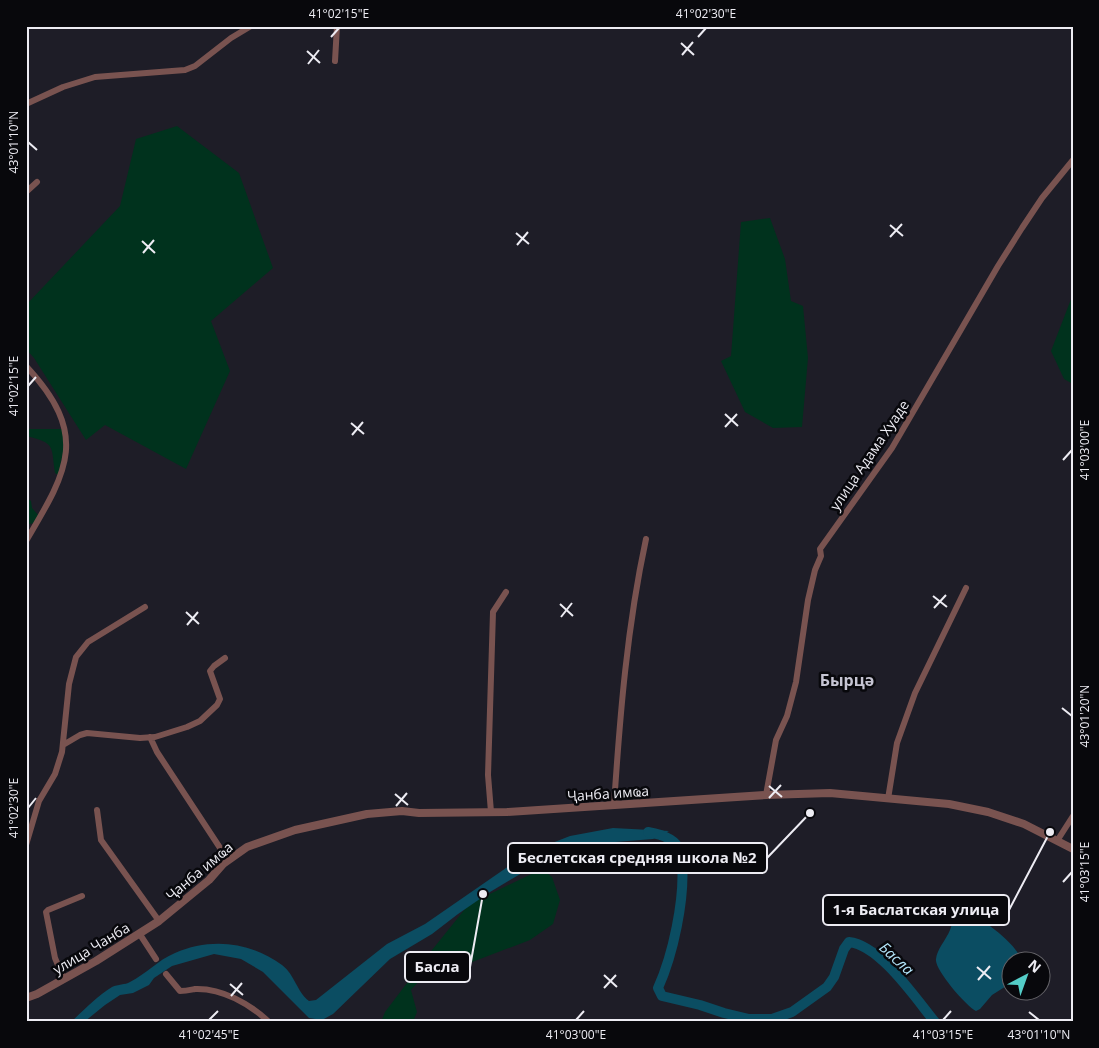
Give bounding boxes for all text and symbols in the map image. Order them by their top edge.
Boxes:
text: 41°02'15"E [309,5,369,22]
text: 41°02'30"E [676,5,736,22]
text: 43°01'10"N [5,111,22,173]
text: 41°02'15"E [5,356,22,416]
street label: улица Адама Хуаде [825,396,913,514]
text: 41°03'00"E [1076,420,1093,480]
district label: Бырцә [820,669,874,691]
text: 43°01'20"N [1076,685,1093,747]
text: 41°02'30"E [5,778,22,838]
street label: Ҷанба имҩа [566,781,650,805]
street label: Ҷанба имҩа [161,837,237,905]
text: 41°03'15"E [1076,842,1093,902]
callout: Беслетская средняя школа №2 [508,843,767,873]
text: Беслетская средняя школа №2 [517,847,757,867]
callout: 1-я Баслатская улица [823,895,1009,925]
text: 1-я Баслатская улица [833,899,999,919]
street label: улица Чанба [49,918,133,978]
water label: Басла [875,937,919,979]
north arrow [1002,950,1052,1000]
callout: Басла [405,952,470,982]
text: N [1024,955,1045,977]
text: Басла [414,956,460,976]
text: 41°02'45"E [179,1026,239,1043]
text: 41°03'00"E [546,1026,606,1043]
text: 41°03'15"E [913,1026,973,1043]
text: 43°01'10"N [1008,1026,1070,1043]

